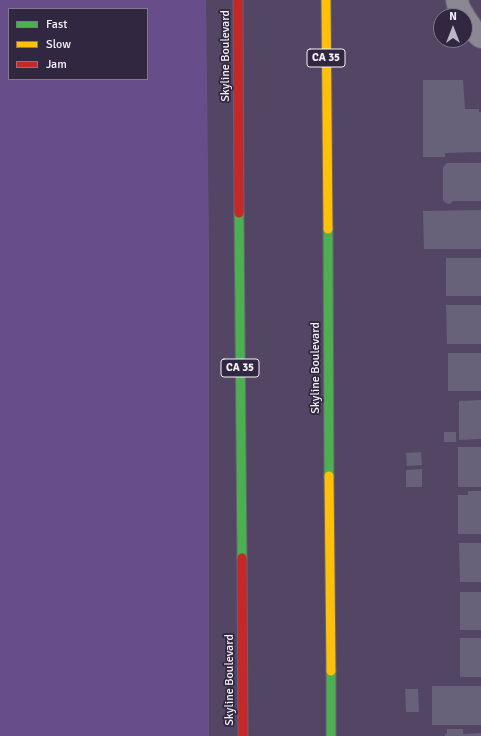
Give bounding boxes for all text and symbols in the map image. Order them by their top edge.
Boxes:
legend [8,8,148,80]
north arrow [433,8,473,48]
street label: Skyline Boulevard [219,10,233,102]
text: N [449,10,457,23]
text: Fast [46,17,67,32]
text: Slow [46,37,71,52]
road number: CA 35 [307,49,345,67]
text: Jam [46,57,67,72]
street label: Skyline Boulevard [309,322,323,414]
road number: CA 35 [221,359,259,377]
street label: Skyline Boulevard [223,634,237,726]

